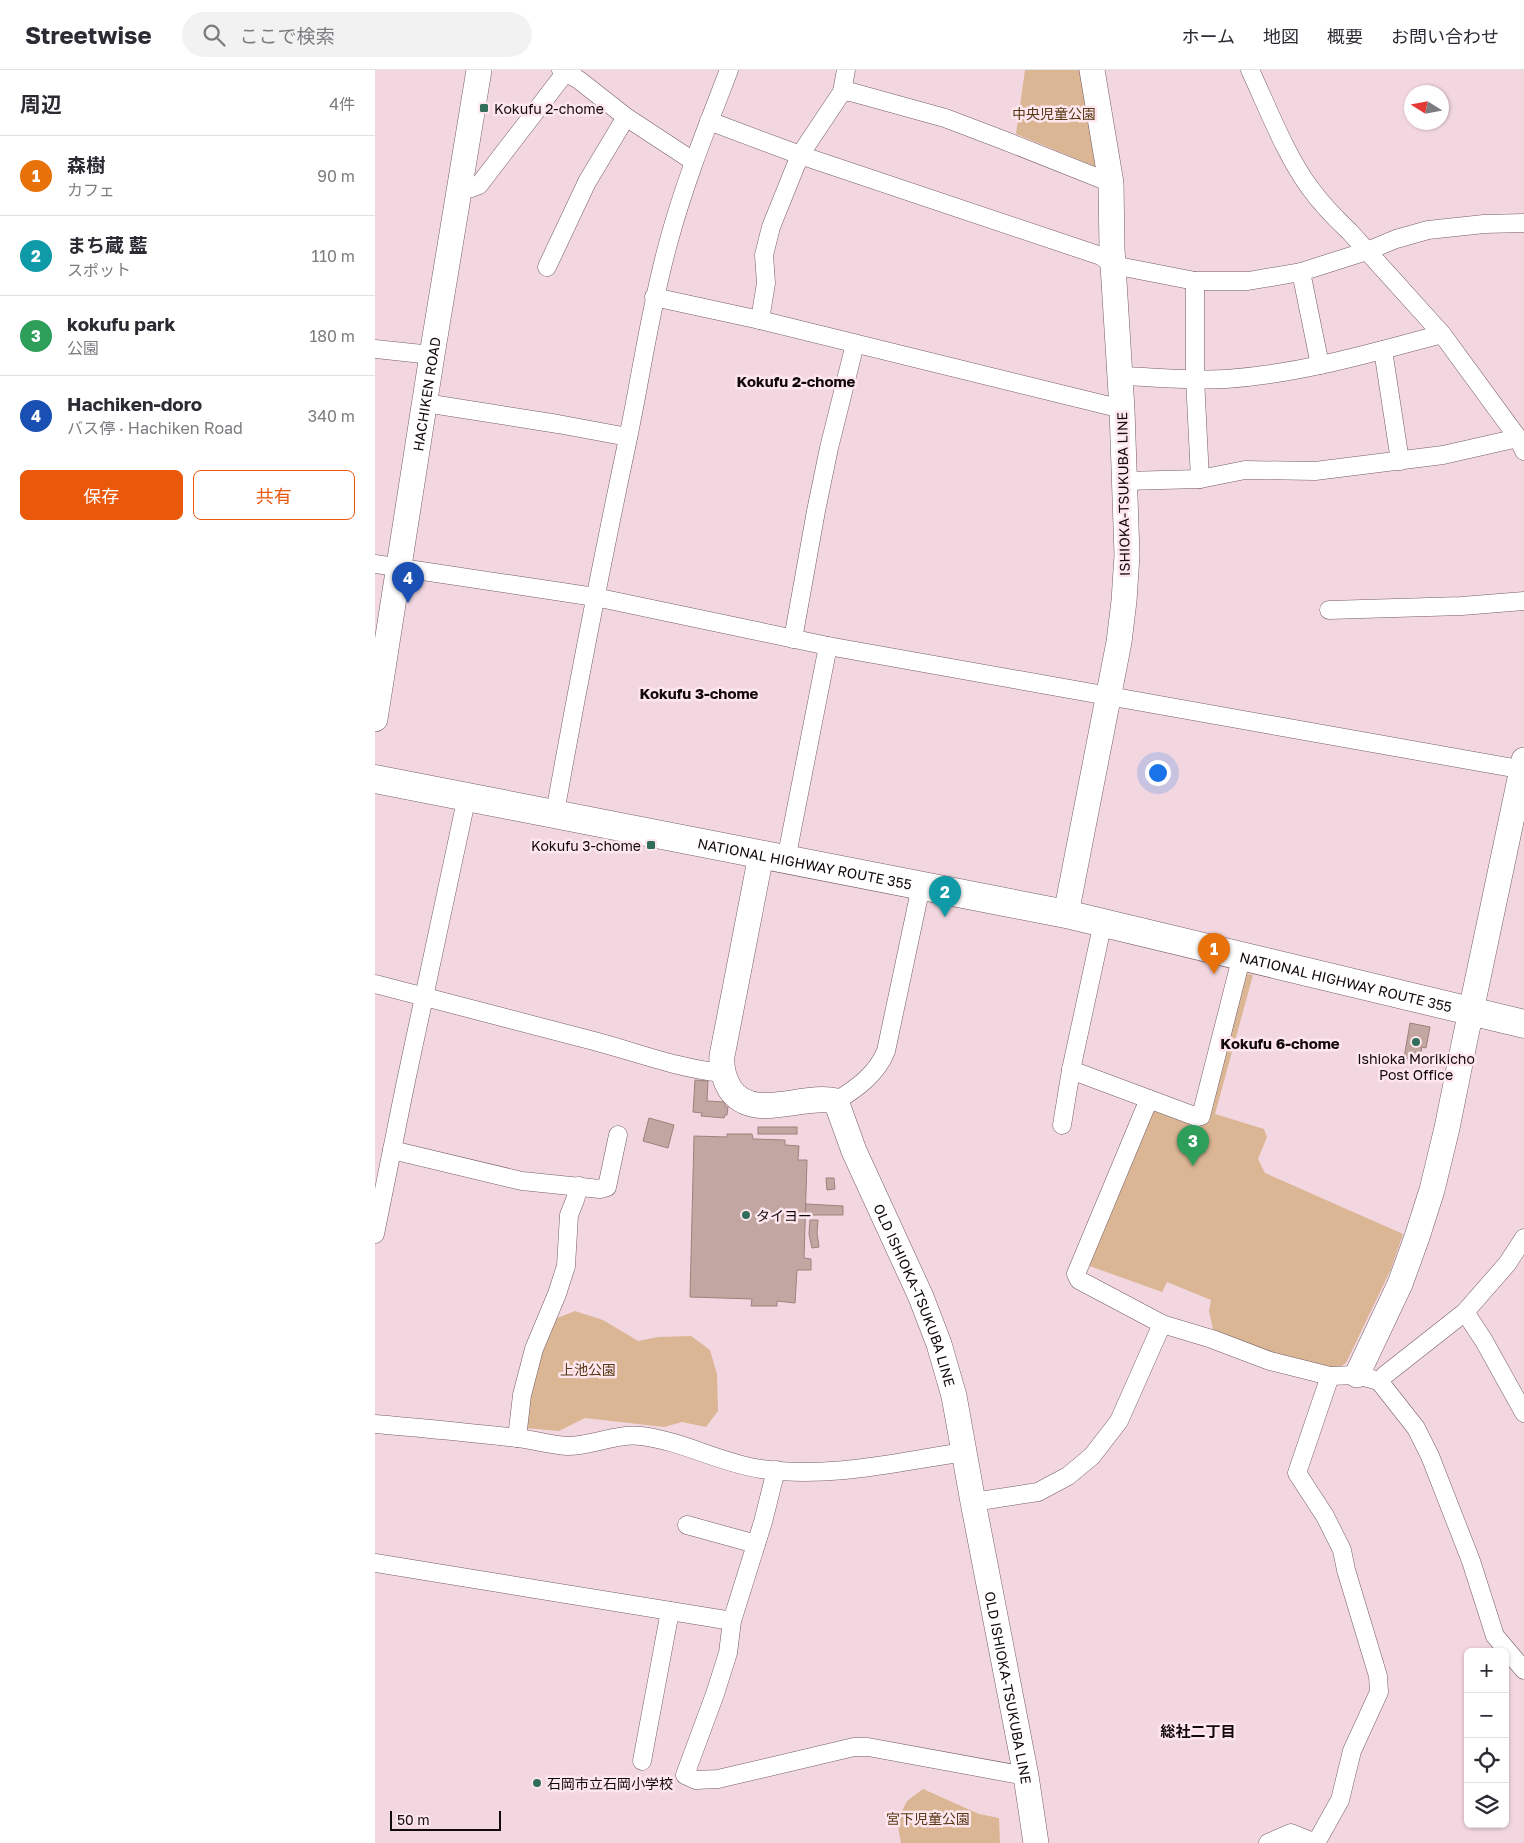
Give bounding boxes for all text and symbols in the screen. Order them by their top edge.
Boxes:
search box [182,12,532,57]
text: Streetwise [25,20,152,49]
icon: search [200,21,228,49]
text: ここで検索 [240,24,335,47]
text: ホーム [1182,25,1235,47]
text: 地図 [1263,25,1299,47]
text: 概要 [1327,25,1363,47]
text: お問い合わせ [1391,25,1499,47]
north arrow [1404,85,1449,130]
text: 周辺 [20,91,62,117]
text: 4件 [329,94,355,114]
place label: Kokufu 2-chome [494,100,604,117]
marker: Kokufu 2-chome [478,102,490,114]
park label: 中央児童公園 [1012,105,1096,122]
text: 森樹 [67,153,105,176]
text: 1 [32,166,40,186]
text: 90 m [317,166,355,186]
text: カフェ [67,180,115,200]
text: まち蔵 藍 [67,233,148,256]
text: 2 [31,246,41,266]
text: 110 m [311,246,355,266]
text: スポット [67,260,131,280]
text: kokufu park [67,312,176,335]
text: 3 [31,326,41,346]
text: 180 m [309,326,355,346]
street label: HACHIKEN ROAD [409,336,443,452]
text: 公園 [67,338,99,358]
district label: Kokufu 2-chome [737,372,856,390]
text: Hachiken-doro [67,392,202,415]
text: 4 [31,406,41,426]
text: 340 m [308,406,355,426]
street label: ISHIOKA-TSUKUBA LINE [1113,412,1133,576]
text: バス停 · Hachiken Road [67,418,243,438]
button: 保存 [20,470,183,520]
button: 共有 [193,470,355,520]
pin: 4 [392,562,424,603]
district label: Kokufu 3-chome [640,684,759,702]
your location [1145,760,1171,786]
street label: NATIONAL HIGHWAY ROUTE 355 [696,834,913,892]
place label: Kokufu 3-chome [531,837,641,854]
marker: Kokufu 3-chome [645,839,657,851]
pin: 2 [929,876,961,917]
pin: 1 [1198,933,1230,974]
street label: NATIONAL HIGHWAY ROUTE 355 [1238,948,1454,1015]
district label: Kokufu 6-chome [1220,1034,1340,1052]
marker: Ishioka Morikicho Post Office [1410,1036,1422,1048]
place label: Ishioka Morikicho Post Office [1357,1050,1475,1083]
pin: 3 [1177,1125,1209,1166]
street label: OLD ISHIOKA-TSUKUBA LINE [871,1201,959,1388]
place label: タイヨー [756,1207,812,1224]
marker: タイヨー [740,1209,752,1221]
park label: 上池公園 [560,1361,616,1378]
street label: OLD ISHIOKA-TSUKUBA LINE [982,1590,1036,1785]
map controls [1464,1648,1509,1828]
button: + [1464,1648,1509,1693]
button: − [1464,1693,1509,1738]
district label: 総社二丁目 [1160,1722,1236,1740]
button: locate [1464,1738,1509,1783]
place label: 石岡市立石岡小学校 [547,1775,673,1792]
marker: 石岡市立石岡小学校 [531,1777,543,1789]
button: layers [1464,1783,1509,1828]
scale bar [390,1808,501,1831]
park label: 宮下児童公園 [886,1810,970,1827]
text: 50 m [397,1811,430,1828]

